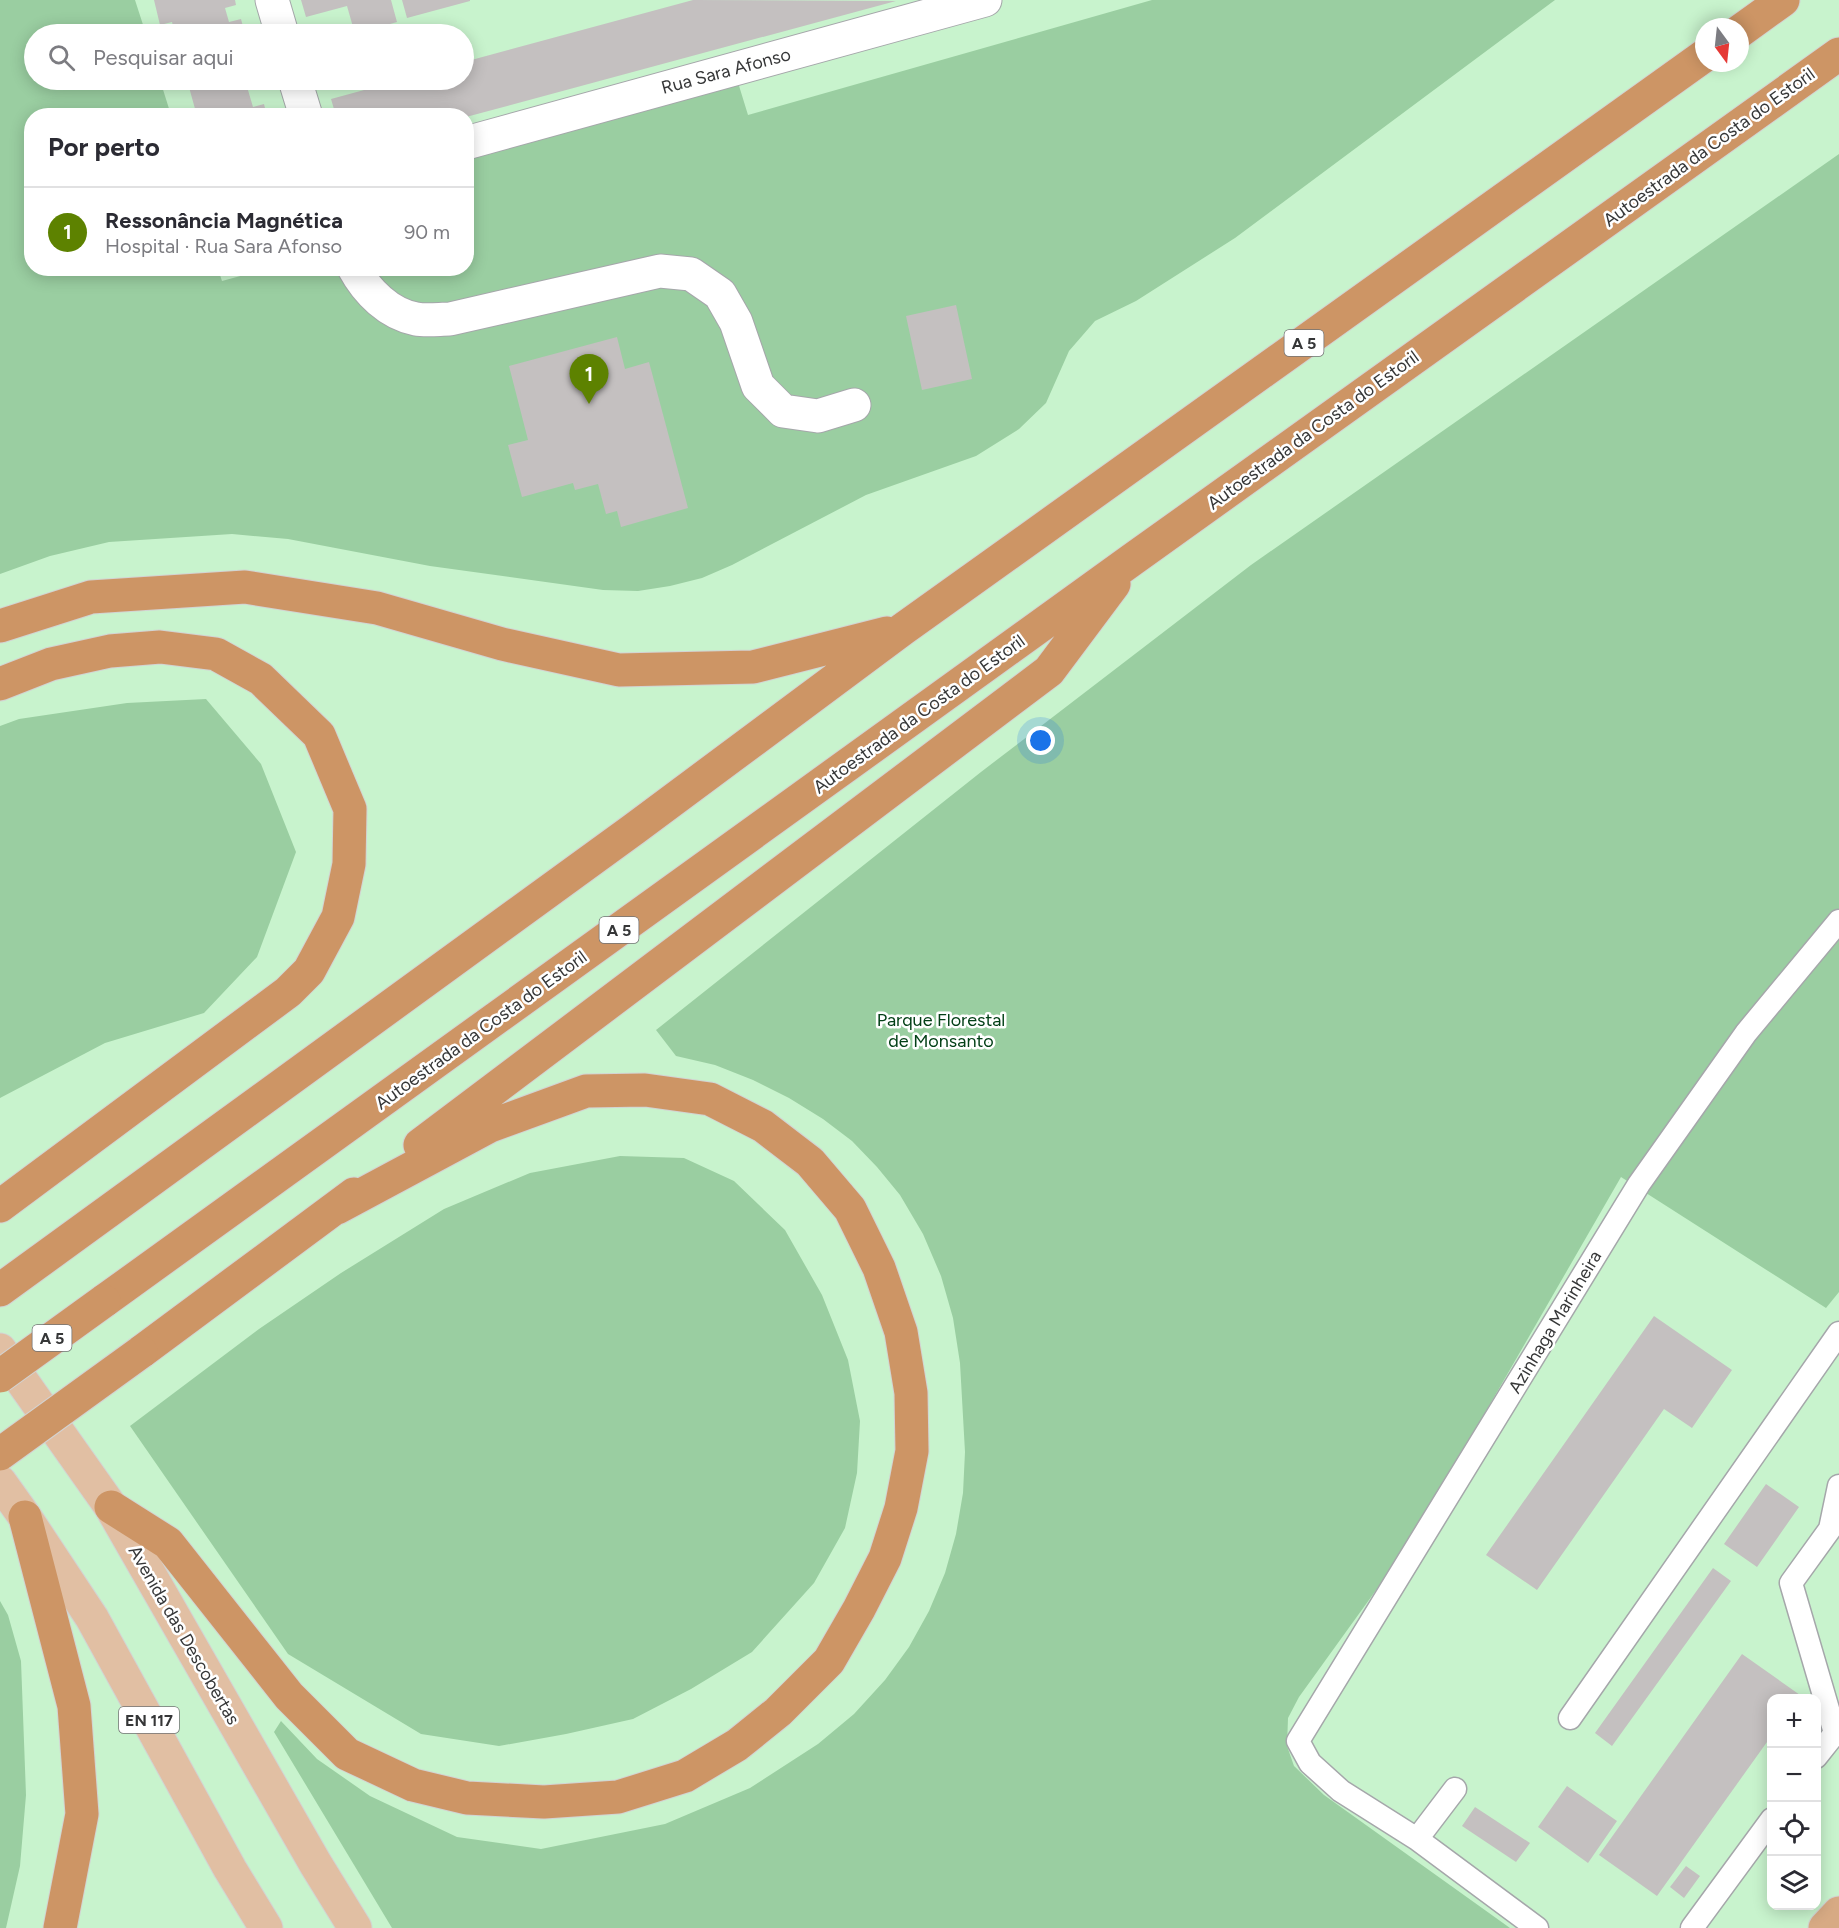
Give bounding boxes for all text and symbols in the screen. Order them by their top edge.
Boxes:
north arrow [1695,18,1749,72]
search box [24,24,474,90]
icon: search [45,41,78,74]
street label: Rua Sara Afonso [659,43,793,99]
text: Pesquisar aqui [93,44,234,71]
street label: Autoestrada da Costa do Estoril [1599,63,1819,231]
text: Por perto [48,131,160,163]
text: Ressonância Magnética [105,207,343,234]
text: 1 [63,220,72,244]
text: 90 m [404,220,450,244]
text: Hospital · Rua Sara Afonso [105,234,342,258]
road number: A 5 [1284,330,1324,356]
street label: Autoestrada da Costa do Estoril [1203,346,1423,514]
pin: 1 [570,354,608,404]
street label: Autoestrada da Costa do Estoril [809,630,1029,798]
your location [1026,726,1055,755]
road number: A 5 [600,917,638,943]
street label: Autoestrada da Costa do Estoril [371,946,591,1114]
park label: Parque Florestal de Monsanto [877,1009,1005,1052]
street label: Azinhaga Marinheira [1504,1247,1606,1397]
road number: A 5 [32,1325,72,1351]
street label: Avenida das Descobertas [124,1541,244,1729]
map controls [1767,1694,1821,1910]
button: + [1767,1694,1821,1748]
road number: EN 117 [119,1707,179,1733]
button: − [1767,1748,1821,1802]
button: locate [1767,1802,1821,1856]
button: layers [1767,1856,1821,1910]

